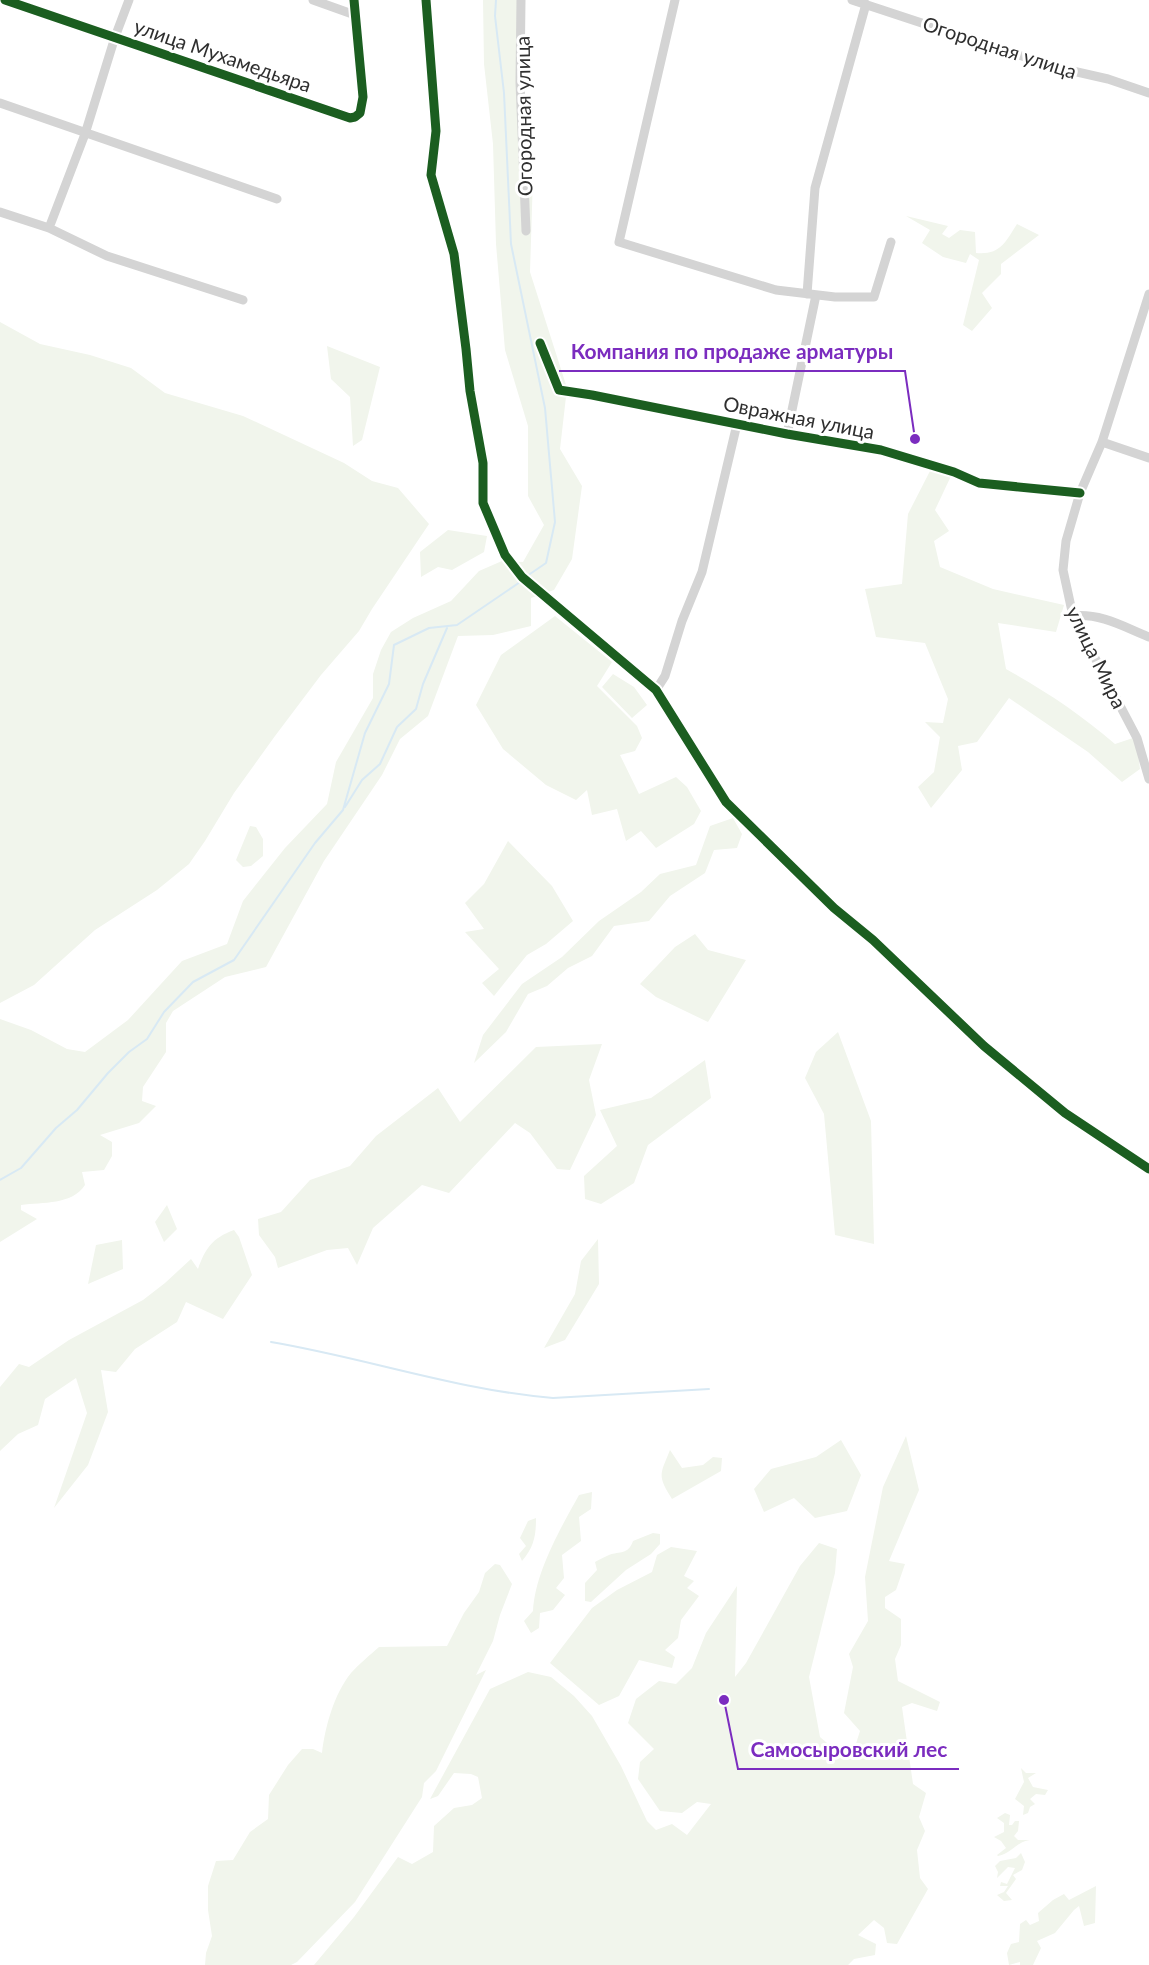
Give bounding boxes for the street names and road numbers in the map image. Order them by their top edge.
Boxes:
street label: Огородная улица [920,11,1080,83]
street label: улица Мухамедьяра [131,13,315,97]
street label: Огородная улица [510,36,536,196]
street label: Овражная улица [721,391,877,443]
street label: улица Мира [1062,602,1132,712]

